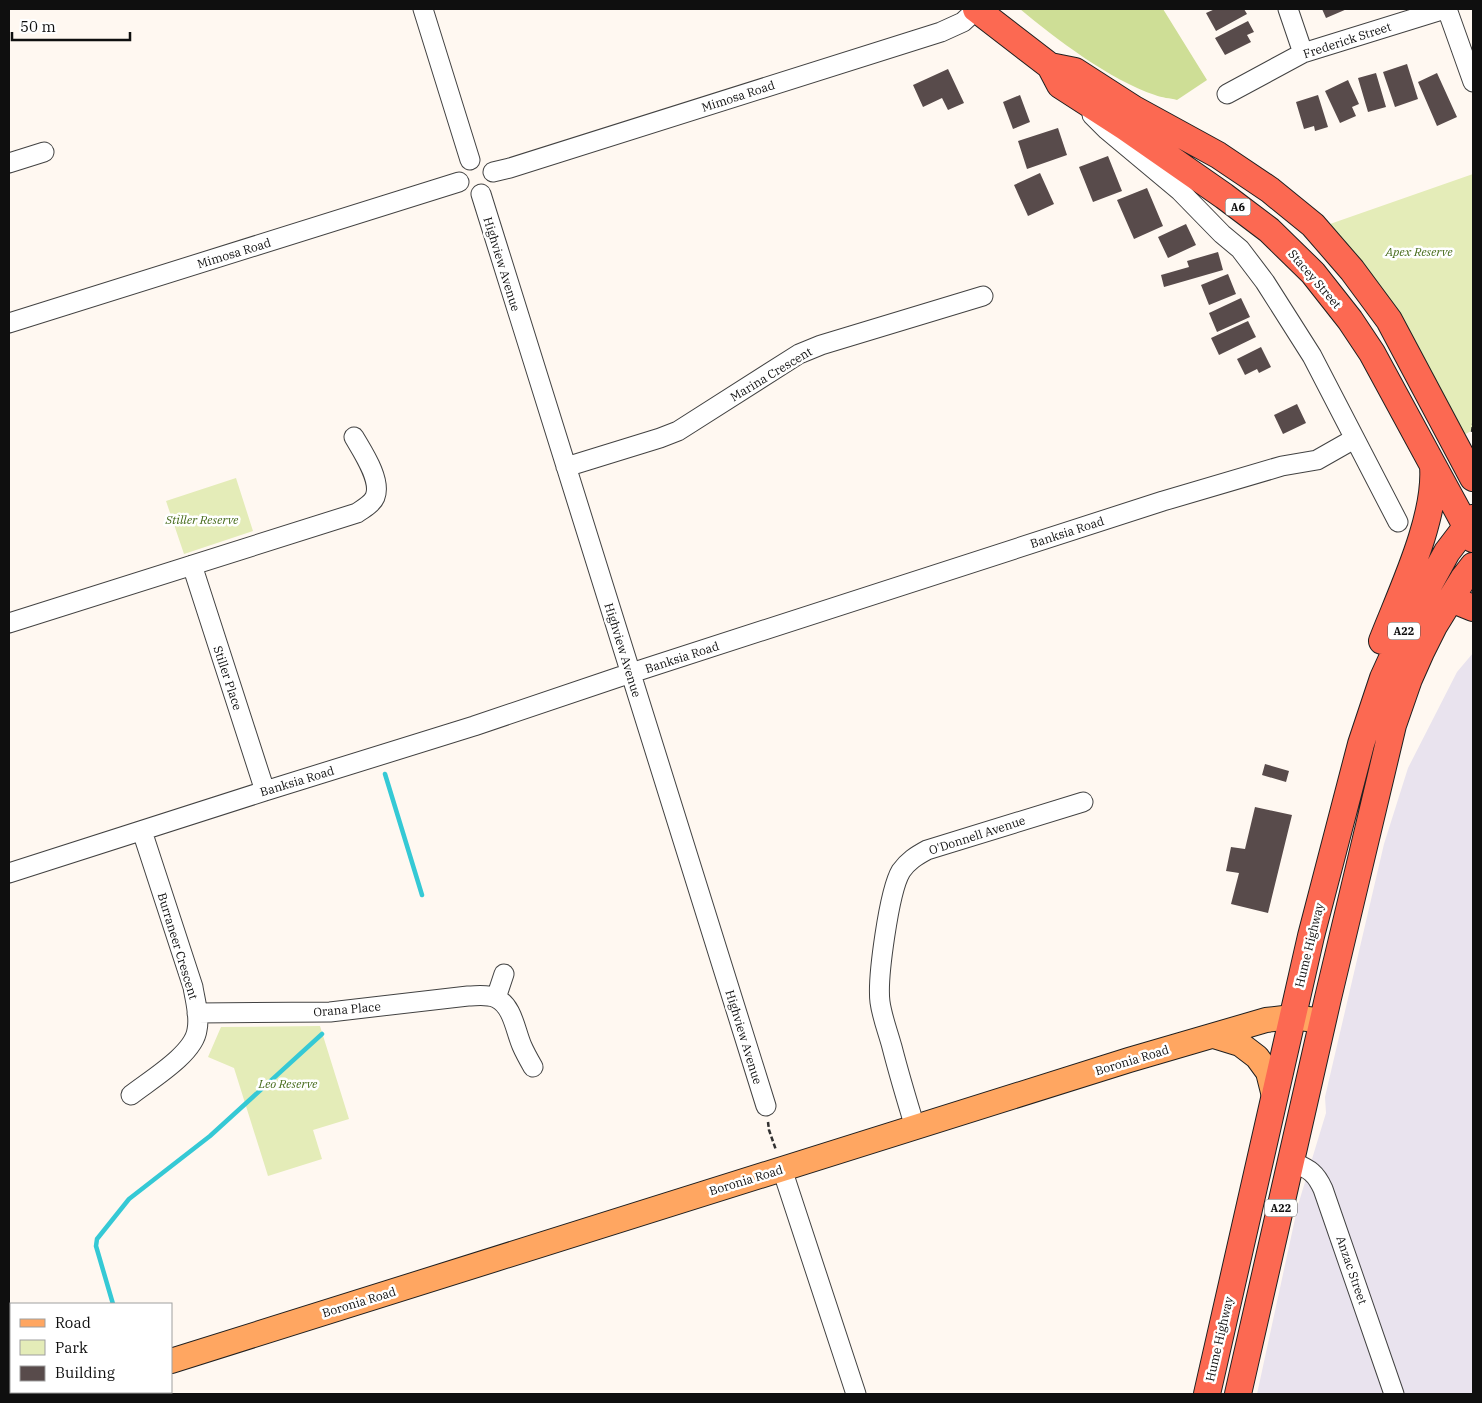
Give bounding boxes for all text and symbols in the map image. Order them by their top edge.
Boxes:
scale bar [12,10,130,42]
text: 50 m [20,17,56,36]
street label: Frederick Street [1301,19,1393,61]
street label: Mimosa Road [699,77,777,115]
road number: A6 [1226,198,1250,216]
street label: Highview Avenue [481,215,523,313]
street label: Mimosa Road [195,235,273,271]
park label: Apex Reserve [1384,244,1453,259]
street label: Stacey Street [1285,246,1345,312]
street label: Marina Crescent [727,344,815,404]
park label: Stiller Reserve [165,512,239,527]
street label: Banksia Road [1028,513,1106,551]
street label: Highview Avenue [602,601,644,699]
road number: A22 [1388,622,1420,640]
street label: Banksia Road [643,638,721,676]
street label: Stiller Place [211,644,245,712]
street label: Banksia Road [258,763,336,799]
street label: O'Donnell Avenue [927,812,1027,858]
street label: Burraneer Crescent [155,891,201,1001]
street label: Hume Highway [1291,901,1327,989]
street label: Highview Avenue [723,988,765,1086]
street label: Orana Place [313,999,381,1019]
street label: Boronia Road [1093,1042,1171,1078]
park label: Leo Reserve [258,1076,318,1091]
street label: Boronia Road [707,1162,785,1198]
road number: A22 [1265,1200,1297,1216]
street label: Anzac Street [1333,1234,1371,1306]
street label: Boronia Road [320,1284,398,1320]
street label: Hume Highway [1202,1294,1236,1383]
legend [10,1303,172,1393]
text: Road [55,1313,91,1332]
text: Park [55,1338,88,1357]
text: Building [55,1363,115,1382]

